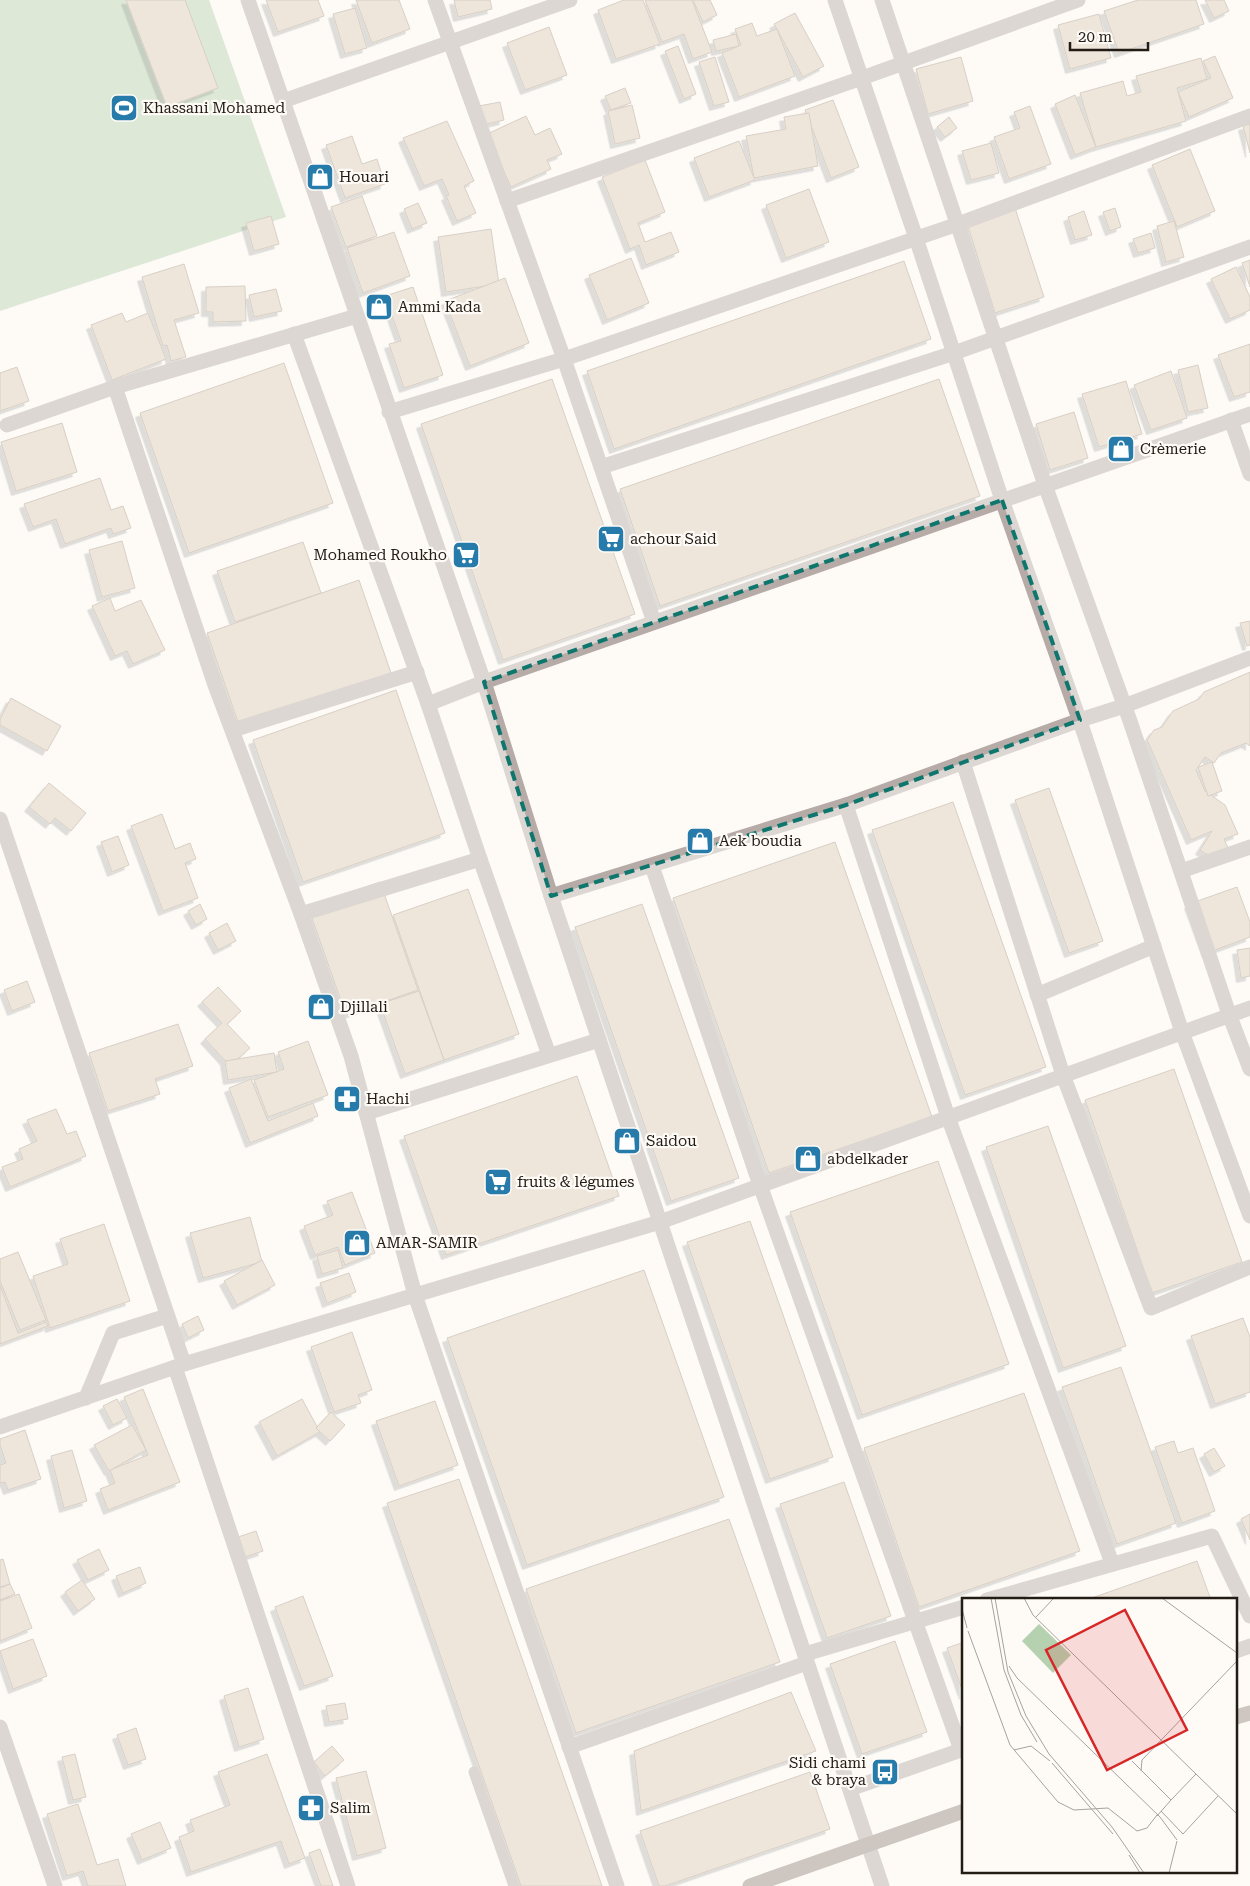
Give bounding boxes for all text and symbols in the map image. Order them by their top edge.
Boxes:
scale bar [1070,20,1148,52]
text: 20 m [1078,28,1113,46]
sports icon: Khassani Mohamed [109,93,139,123]
place label: Khassani Mohamed [143,99,285,117]
shop icon: Houari [305,162,335,192]
place label: Houari [339,168,389,186]
shop icon: Ammi Kada [364,292,394,322]
place label: Ammi Kada [398,298,481,316]
shop icon: Crèmerie [1106,434,1136,464]
place label: Crèmerie [1140,440,1206,458]
supermarket icon: achour Said [596,524,626,554]
place label: achour Said [630,530,717,548]
supermarket icon: Mohamed Roukho [451,540,481,570]
place label: Mohamed Roukho [314,546,447,564]
shop icon: Aek boudia [685,826,715,856]
place label: Aek boudia [719,832,802,850]
shop icon: Djillali [306,992,336,1022]
place label: Djillali [340,998,388,1016]
pharmacy icon: Hachi [332,1084,362,1114]
place label: Hachi [366,1090,409,1108]
shop icon: Saidou [612,1126,642,1156]
place label: Saidou [646,1132,697,1150]
shop icon: abdelkader [793,1144,823,1174]
place label: abdelkader [827,1150,908,1168]
supermarket icon: fruits & légumes [483,1167,513,1197]
place label: fruits & légumes [517,1173,634,1191]
shop icon: AMAR-SAMIR [342,1228,372,1258]
place label: AMAR-SAMIR [376,1234,479,1252]
inset map [962,1598,1238,1874]
place label: Sidi chami & braya [789,1754,866,1789]
bus stop icon: Sidi chami & braya [870,1757,900,1787]
pharmacy icon: Salim [296,1793,326,1823]
place label: Salim [330,1799,371,1817]

